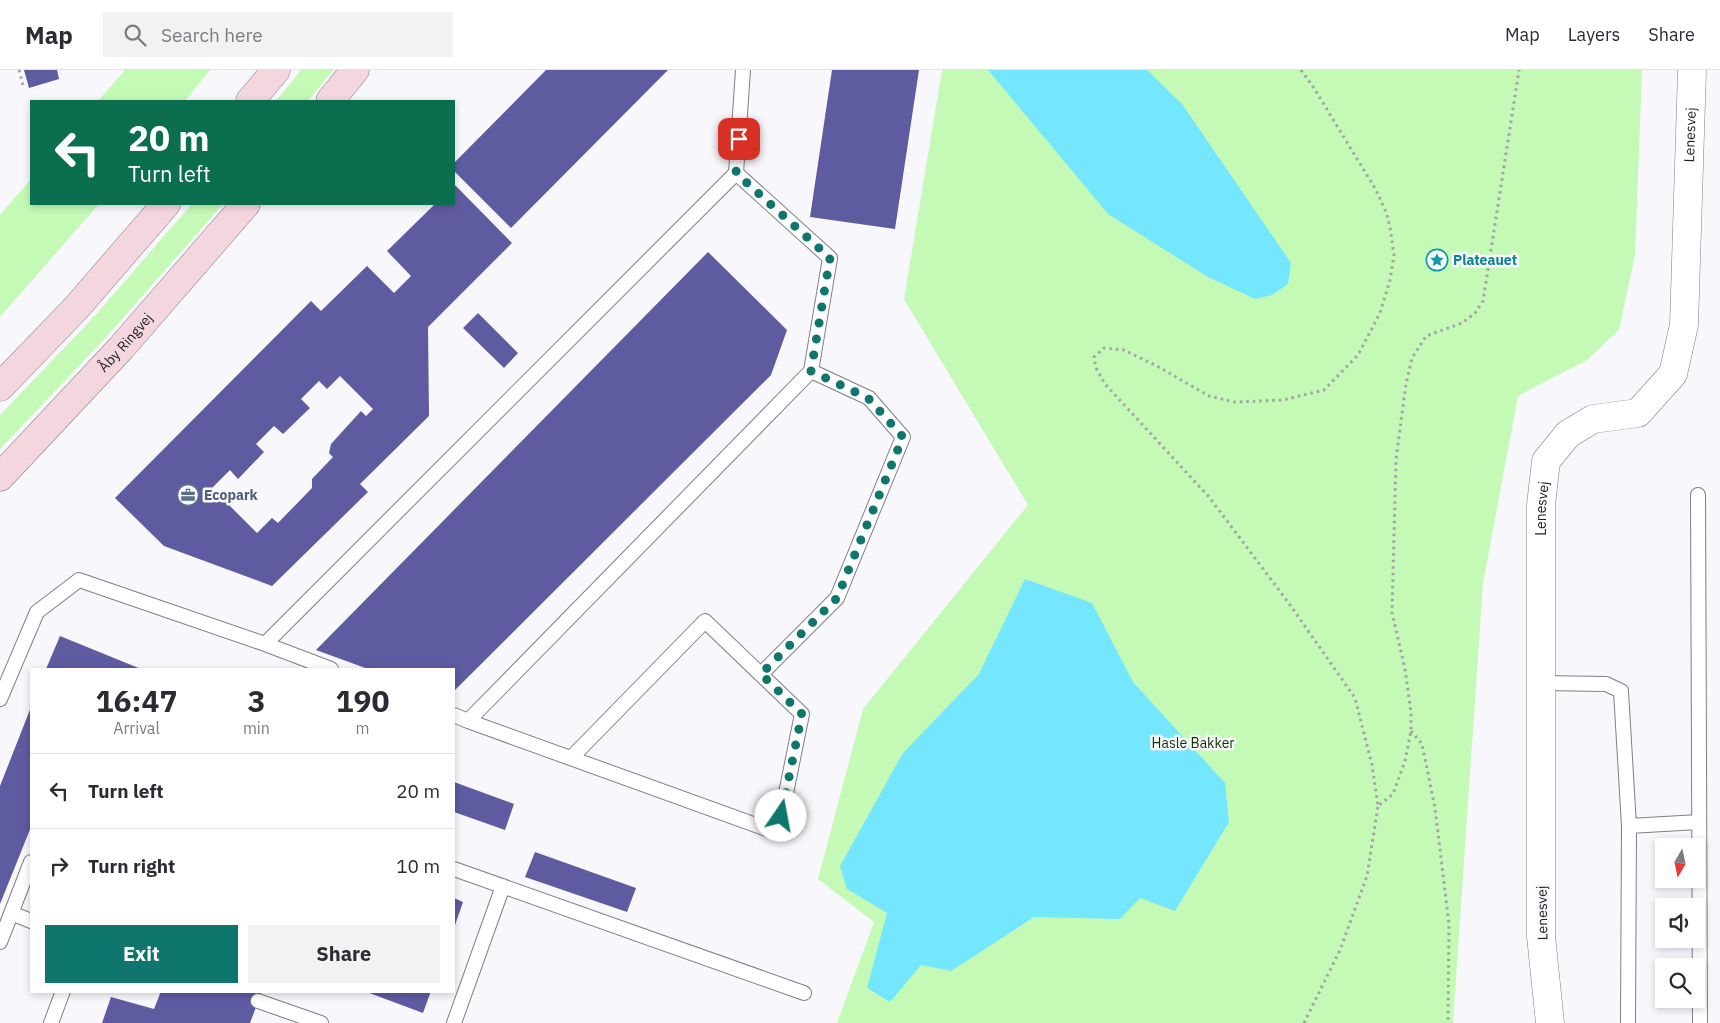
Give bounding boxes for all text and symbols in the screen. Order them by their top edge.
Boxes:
search box [103,12,453,57]
text: Map [25,19,73,51]
icon: search [121,21,149,49]
text: Search here [161,23,263,47]
text: Map [1505,23,1540,46]
text: Layers [1568,23,1620,46]
text: Share [1648,23,1695,46]
street label: Lenesvej [1680,107,1700,163]
text: 20 m [128,115,210,161]
pin [718,118,760,160]
icon: left [45,120,110,185]
icon: arrive [725,125,753,153]
text: Turn left [128,159,211,188]
place icon: Plateauet [1425,248,1449,272]
place label: Plateauet [1453,251,1517,269]
street label: Åby Ringvej [94,309,156,376]
street label: Lenesvej [1532,480,1553,536]
office icon: Ecopark [176,483,200,507]
place label: Ecopark [204,486,259,504]
text: 16:47 [96,681,177,720]
text: 3 [247,681,265,720]
text: 190 [335,681,389,720]
text: Arrival [113,718,160,738]
text: min [243,718,270,738]
text: m [355,718,369,738]
park label: Hasle Bakker [1152,734,1234,752]
icon: left [45,777,73,805]
text: Turn left [88,779,164,803]
text: 20 m [396,779,440,803]
position arrow [754,789,806,841]
north arrow [1655,838,1705,888]
map controls [1655,838,1705,1008]
icon: right [45,852,73,880]
text: Turn right [88,854,175,878]
text: 10 m [396,854,440,878]
street label: Lenesvej [1533,885,1551,941]
button: sound [1655,898,1705,948]
button: Exit [45,925,238,983]
button: Share [248,925,440,983]
button: search [1655,958,1705,1008]

